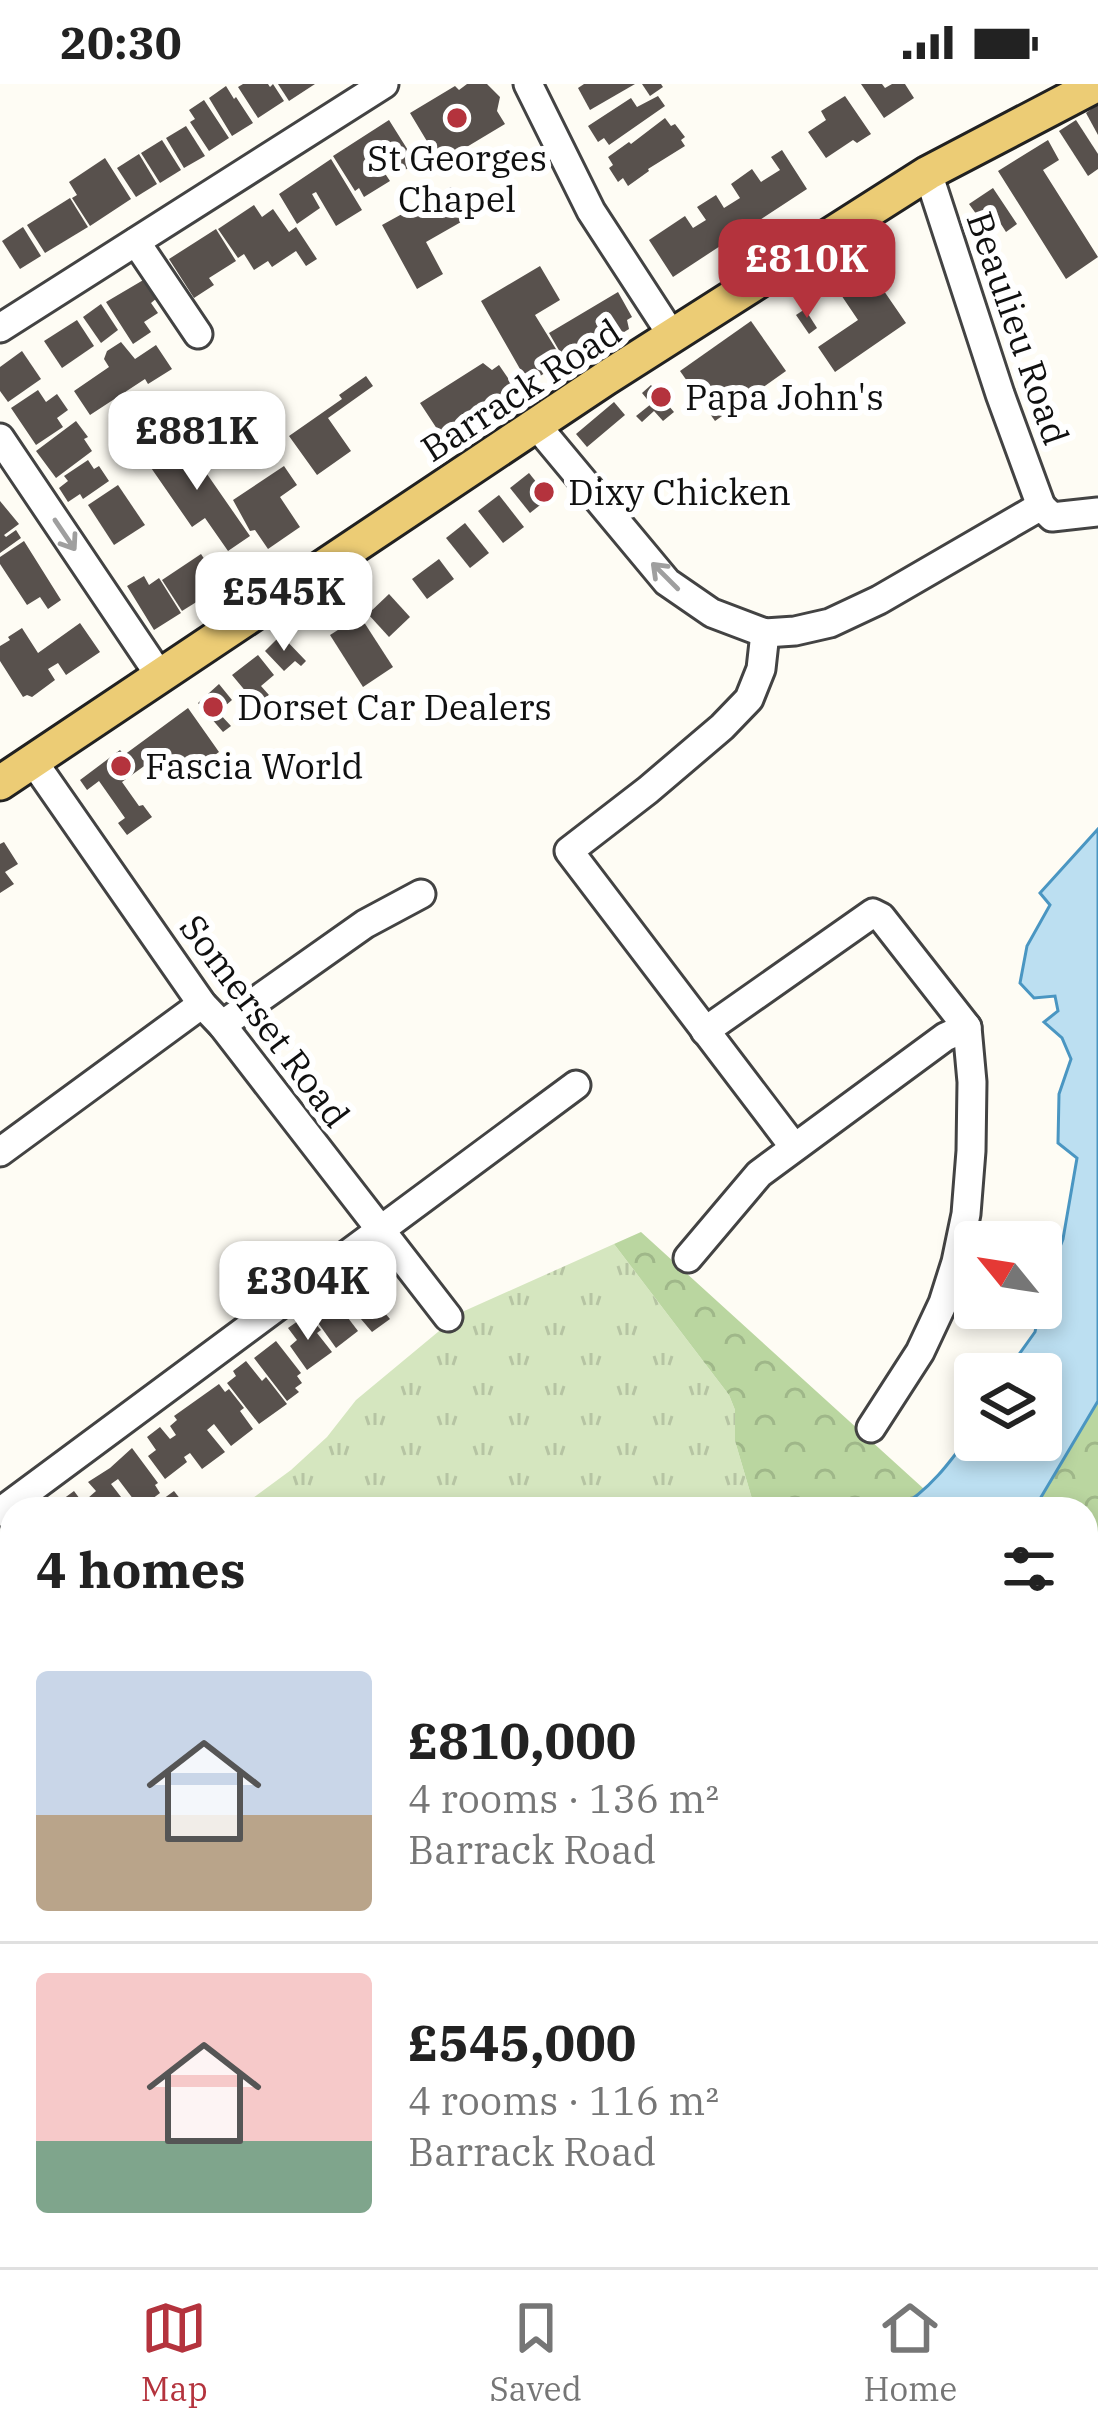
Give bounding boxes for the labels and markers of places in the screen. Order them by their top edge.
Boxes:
marker: St Georges Chapel [444,105,470,131]
place label: St Georges Chapel [367,134,547,222]
pin: £810K [723,219,891,321]
place label: Papa John's [685,373,884,420]
marker: Papa John's [648,384,674,410]
pin: £881K [113,391,281,493]
place label: Dixy Chicken [568,468,791,515]
marker: Dixy Chicken [531,479,557,505]
pin: £545K [200,552,368,654]
place label: Dorset Car Dealers [237,683,552,730]
marker: Dorset Car Dealers [200,694,226,720]
place label: Fascia World [145,742,363,789]
marker: Fascia World [108,753,134,779]
pin: £304K [224,1241,392,1343]

